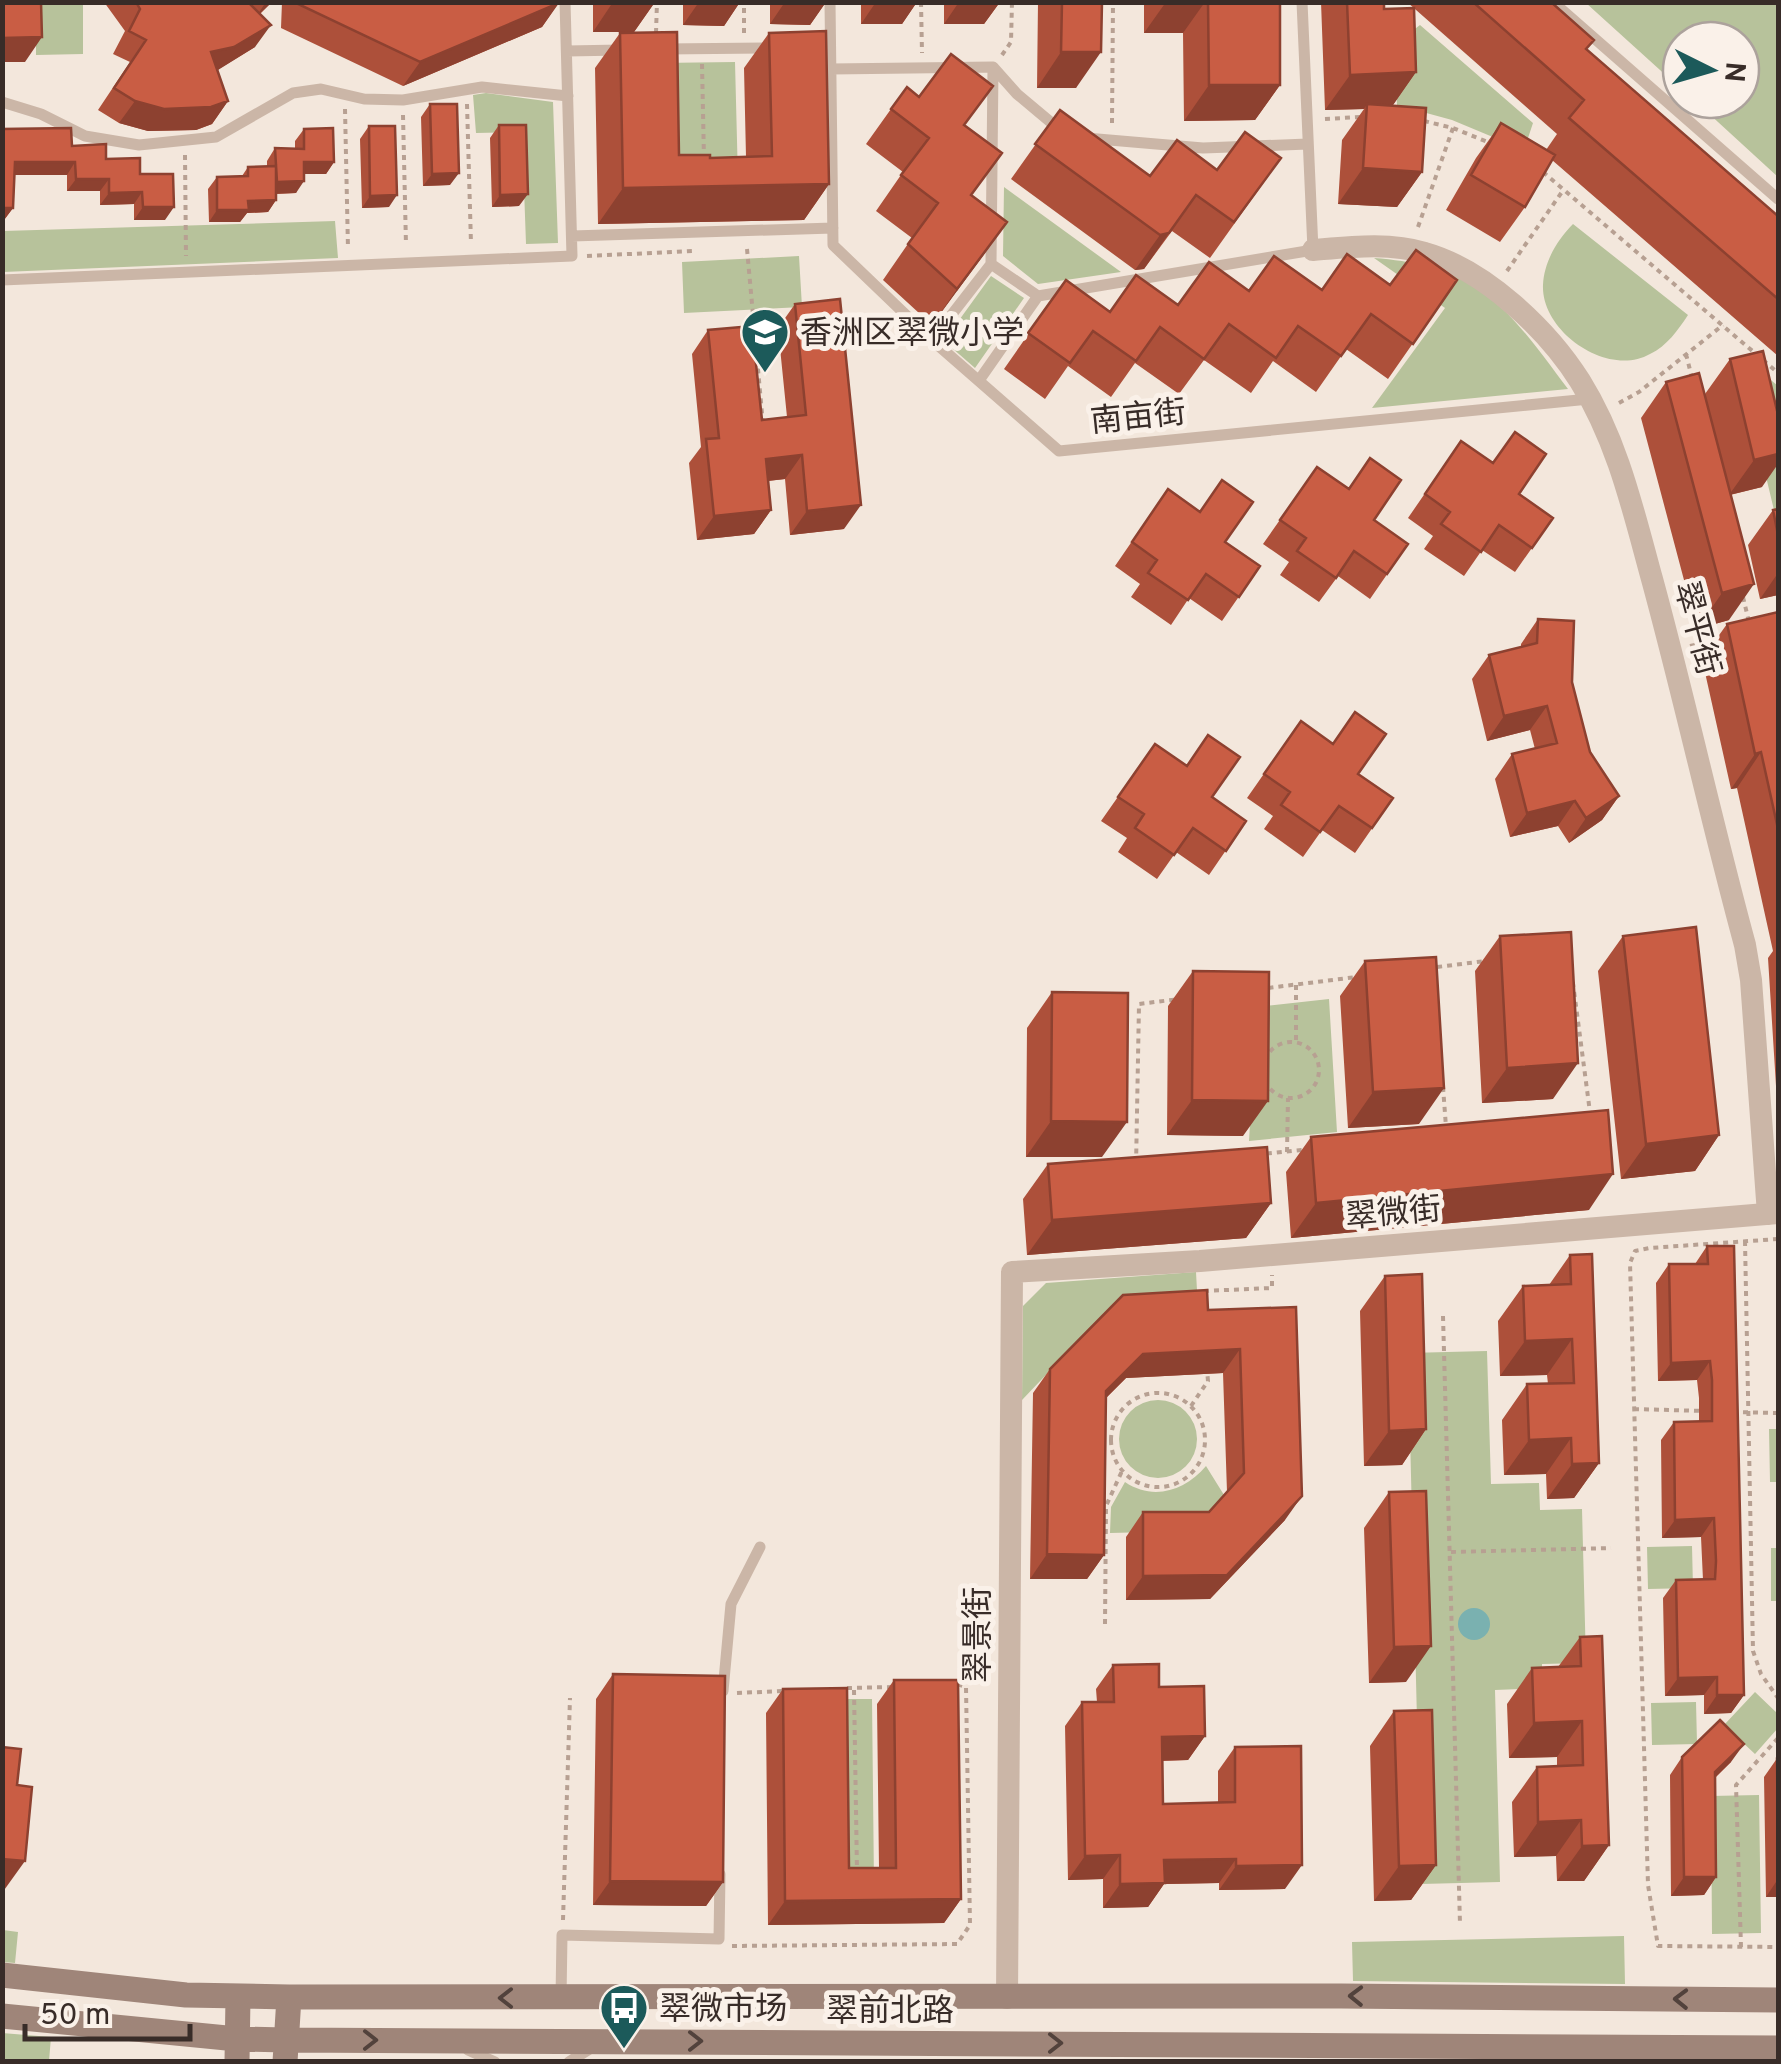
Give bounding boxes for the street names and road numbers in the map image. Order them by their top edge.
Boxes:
street label: 南亩街 [1088,394,1188,444]
street label: 翠平街 [1663,577,1727,680]
street label: 翠微街 [1344,1191,1443,1239]
street label: 翠景街 [960,1587,1000,1683]
street label: 翠前北路 [826,1993,954,2033]

